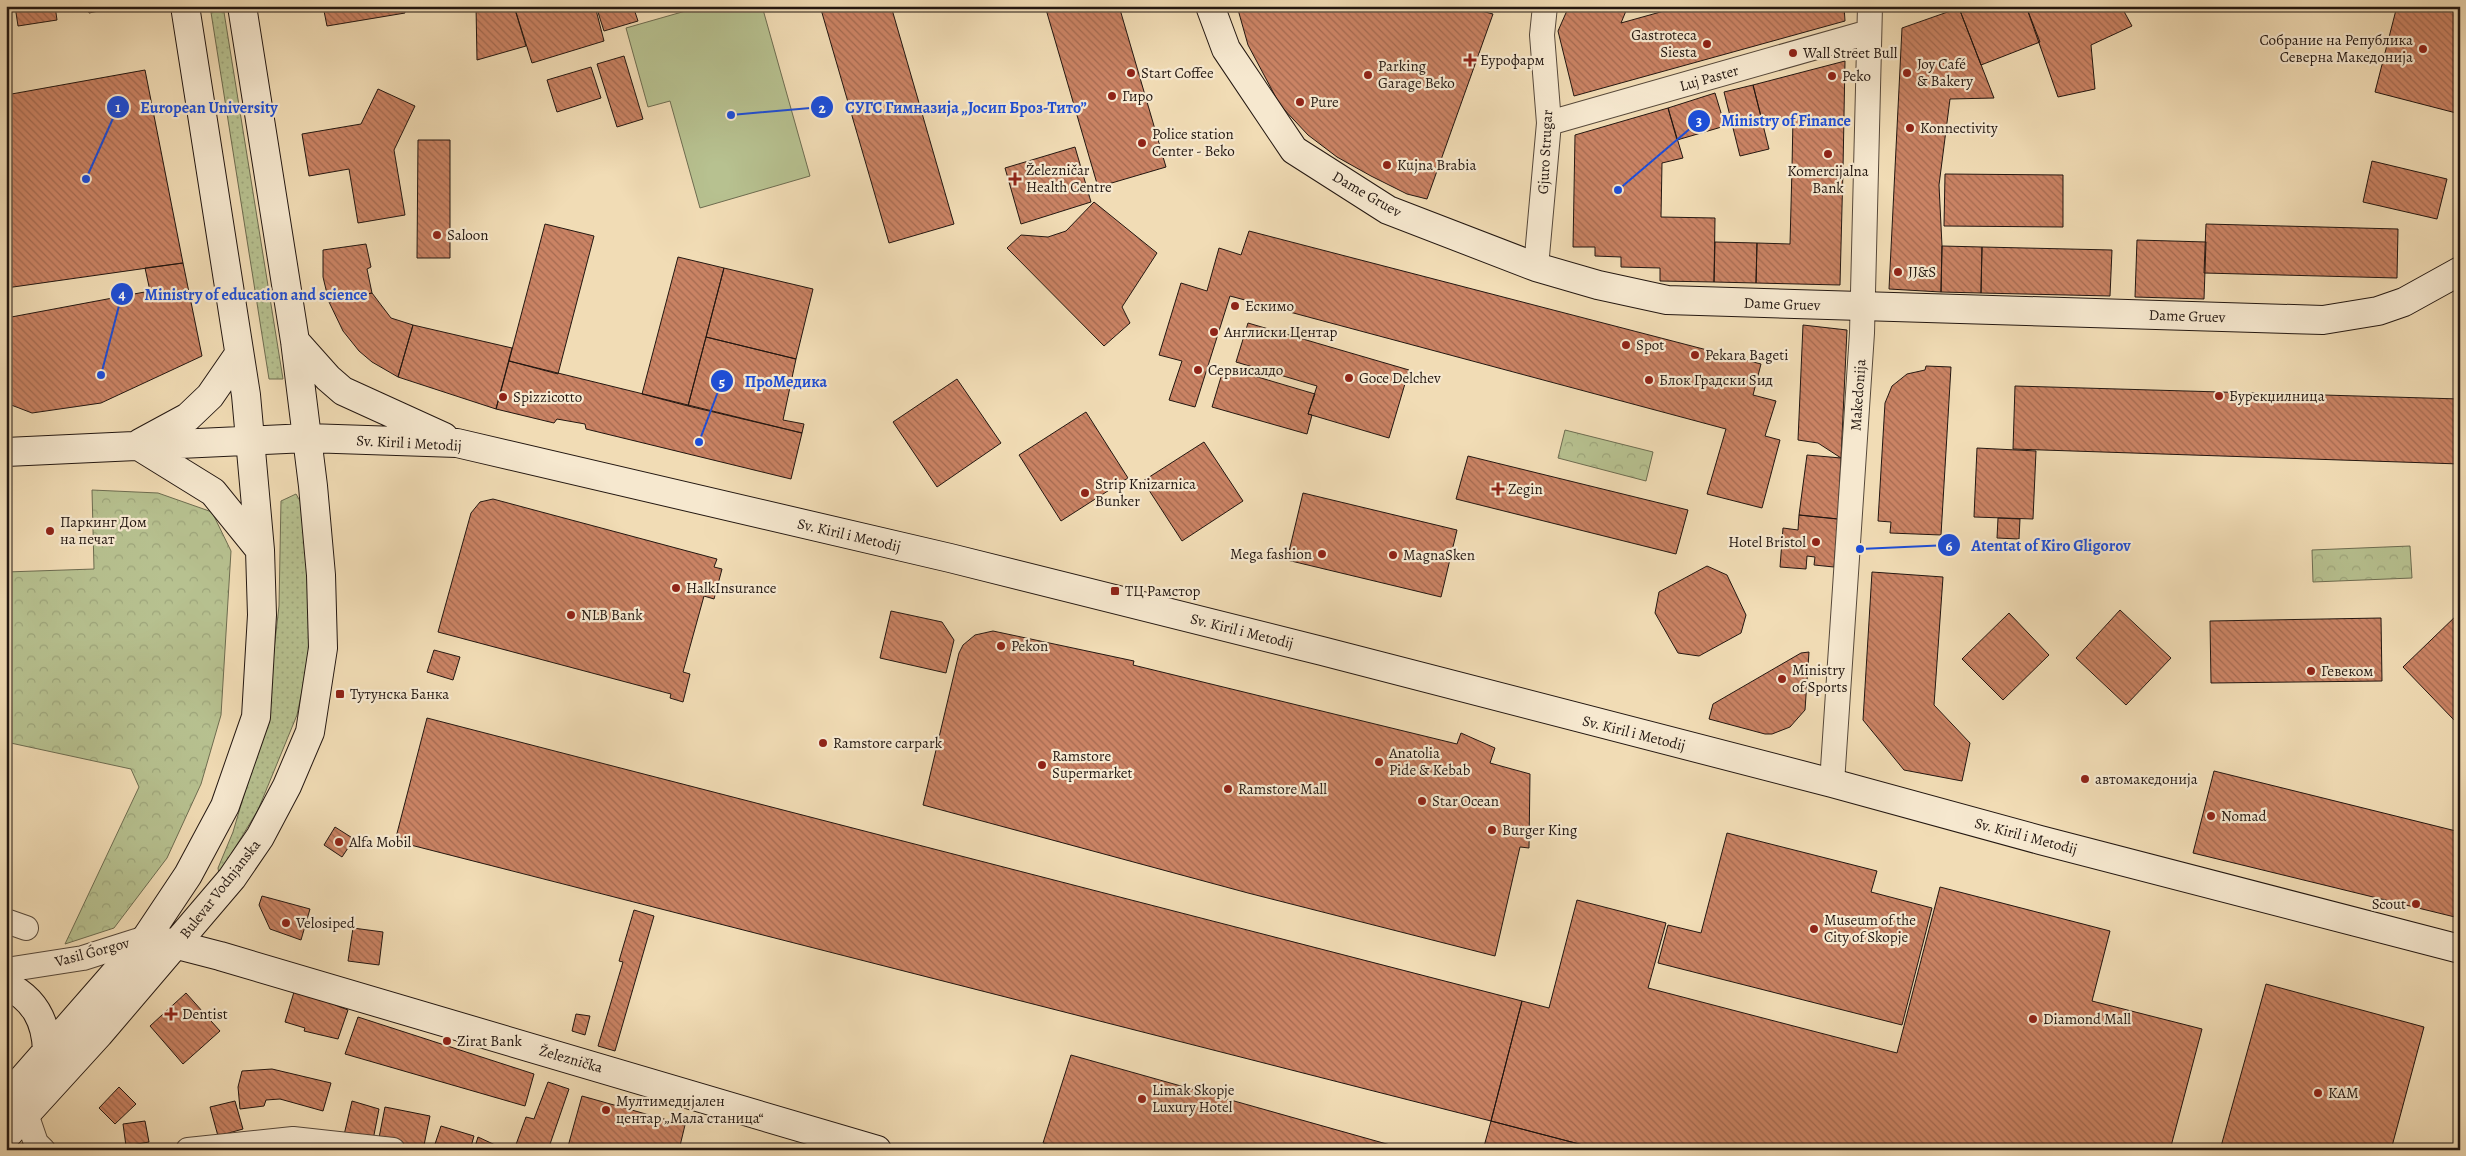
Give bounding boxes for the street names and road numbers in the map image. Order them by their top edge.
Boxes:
street label: Luj Paster [1677,60,1741,96]
street label: Gjuro Strugar [1533,109,1557,195]
street label: Dame Gruev [1329,166,1405,222]
street label: Dame Gruev [1743,293,1821,315]
street label: Dame Gruev [2148,305,2226,327]
street label: Makedonija [1846,358,1870,432]
street label: Sv. Kiril i Metodij [356,430,462,456]
street label: Sv. Kiril i Metodij [795,513,903,557]
street label: Sv. Kiril i Metodij [1188,609,1296,653]
street label: Sv. Kiril i Metodij [1580,711,1688,755]
street label: Sv. Kiril i Metodij [1972,813,2080,859]
street label: Bulevar Vodnjanska [175,835,265,943]
street label: Vasil Ǵorgov [52,932,132,972]
street label: Železnička [537,1040,605,1078]

